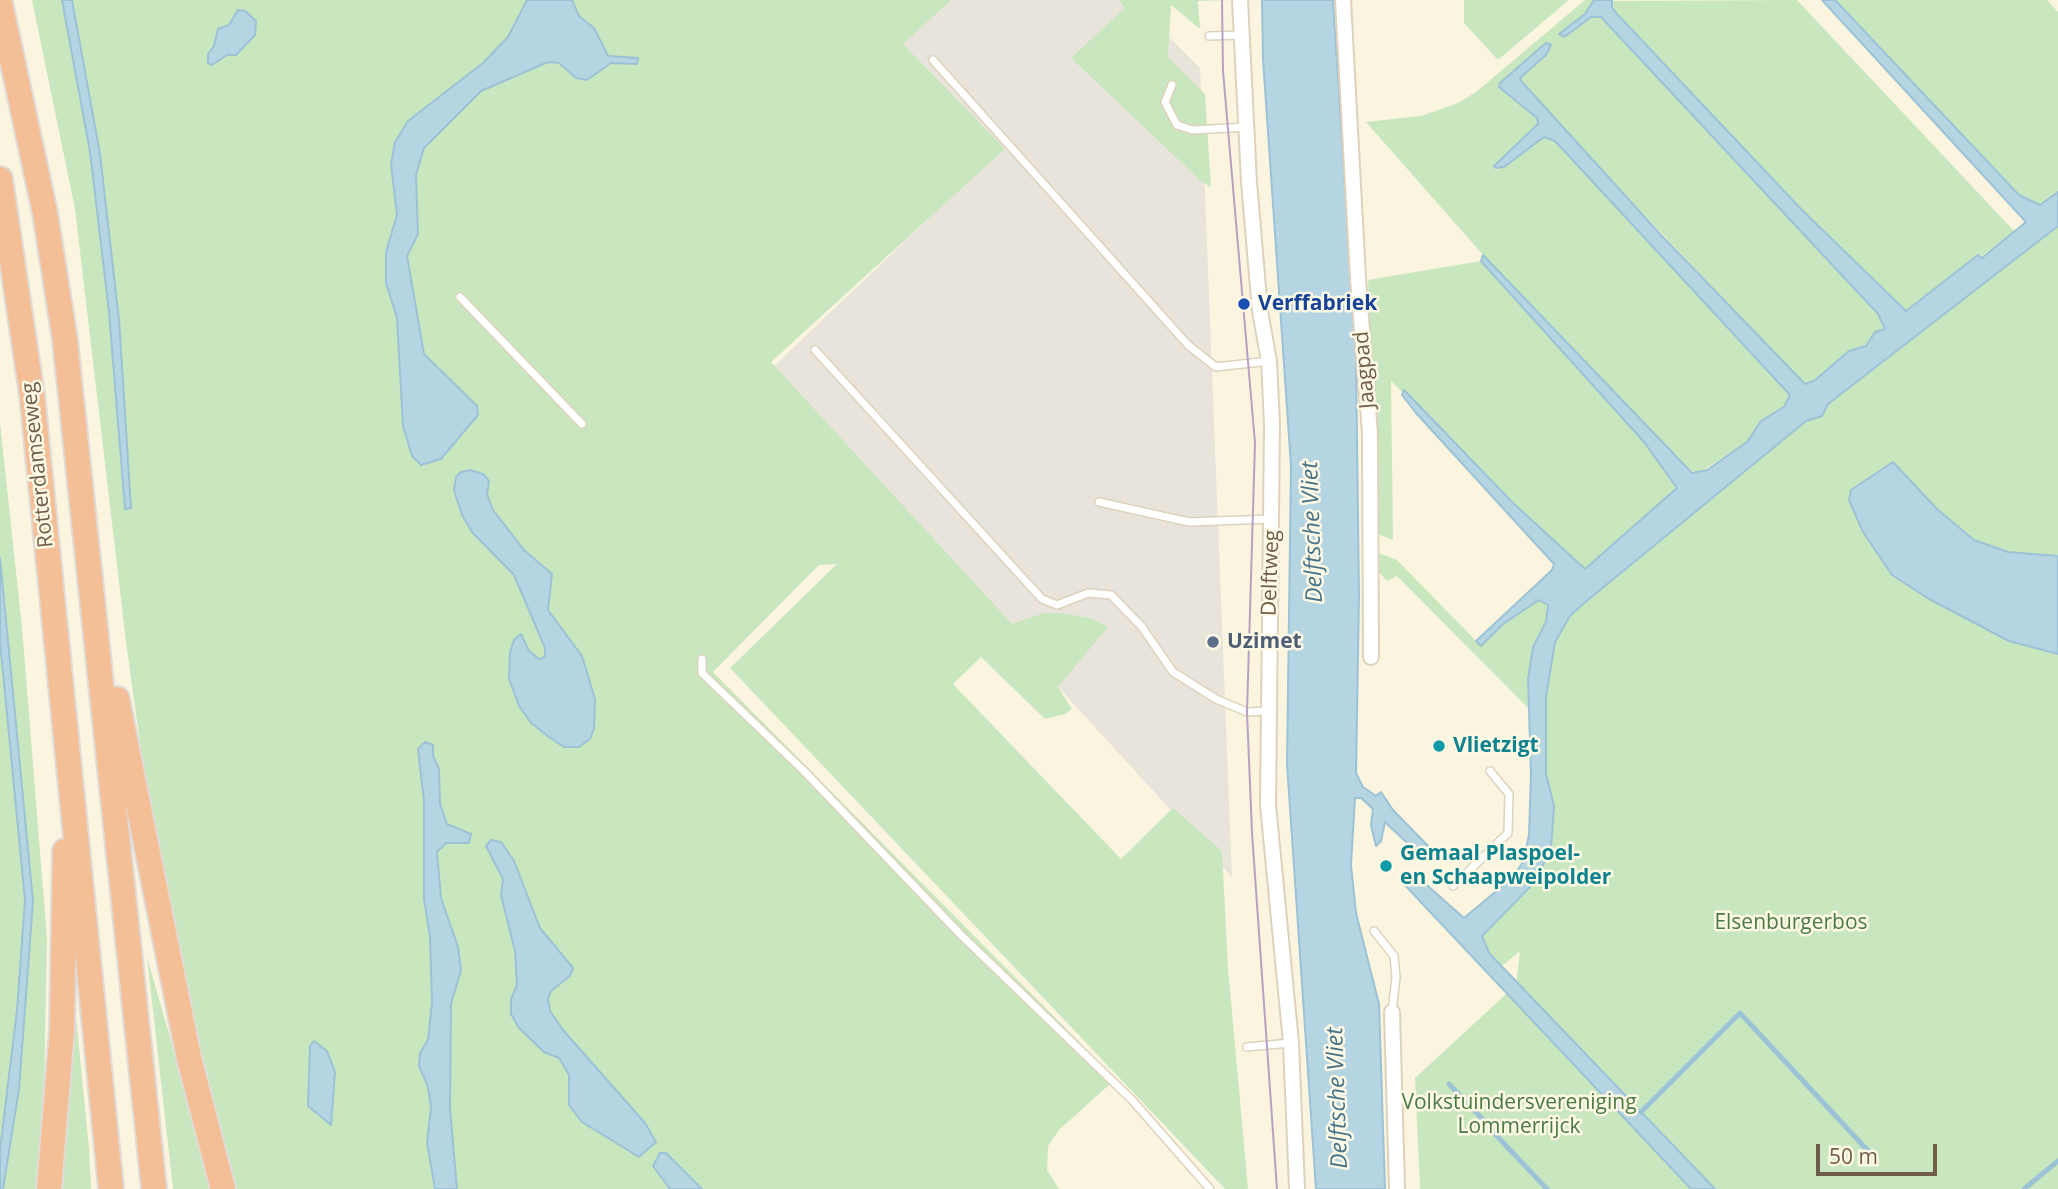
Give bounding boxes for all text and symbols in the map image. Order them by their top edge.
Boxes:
place label: Verffabriek [1258,291,1377,317]
marker: Verffabriek [1236,296,1252,312]
street label: Jaagpad [1349,330,1381,410]
street label: Rotterdamseweg [17,381,59,549]
water label: Delftsche Vliet [1297,461,1329,603]
street label: Delftweg [1257,529,1285,617]
place label: Uzimet [1227,629,1302,655]
marker: Uzimet [1205,634,1221,650]
place label: Vlietzigt [1453,733,1539,759]
marker: Vlietzigt [1431,738,1447,754]
place label: Gemaal Plaspoel- en Schaapweipolder [1400,841,1611,891]
marker: Gemaal Plaspoel- en Schaapweipolder [1378,858,1394,874]
park label: Elsenburgerbos [1714,910,1868,936]
water label: Delftsche Vliet [1322,1027,1354,1169]
park label: Volkstuindersvereniging Lommerrijck [1401,1090,1637,1140]
scale bar [1820,1130,1941,1174]
text: 50 m [1829,1142,1878,1170]

